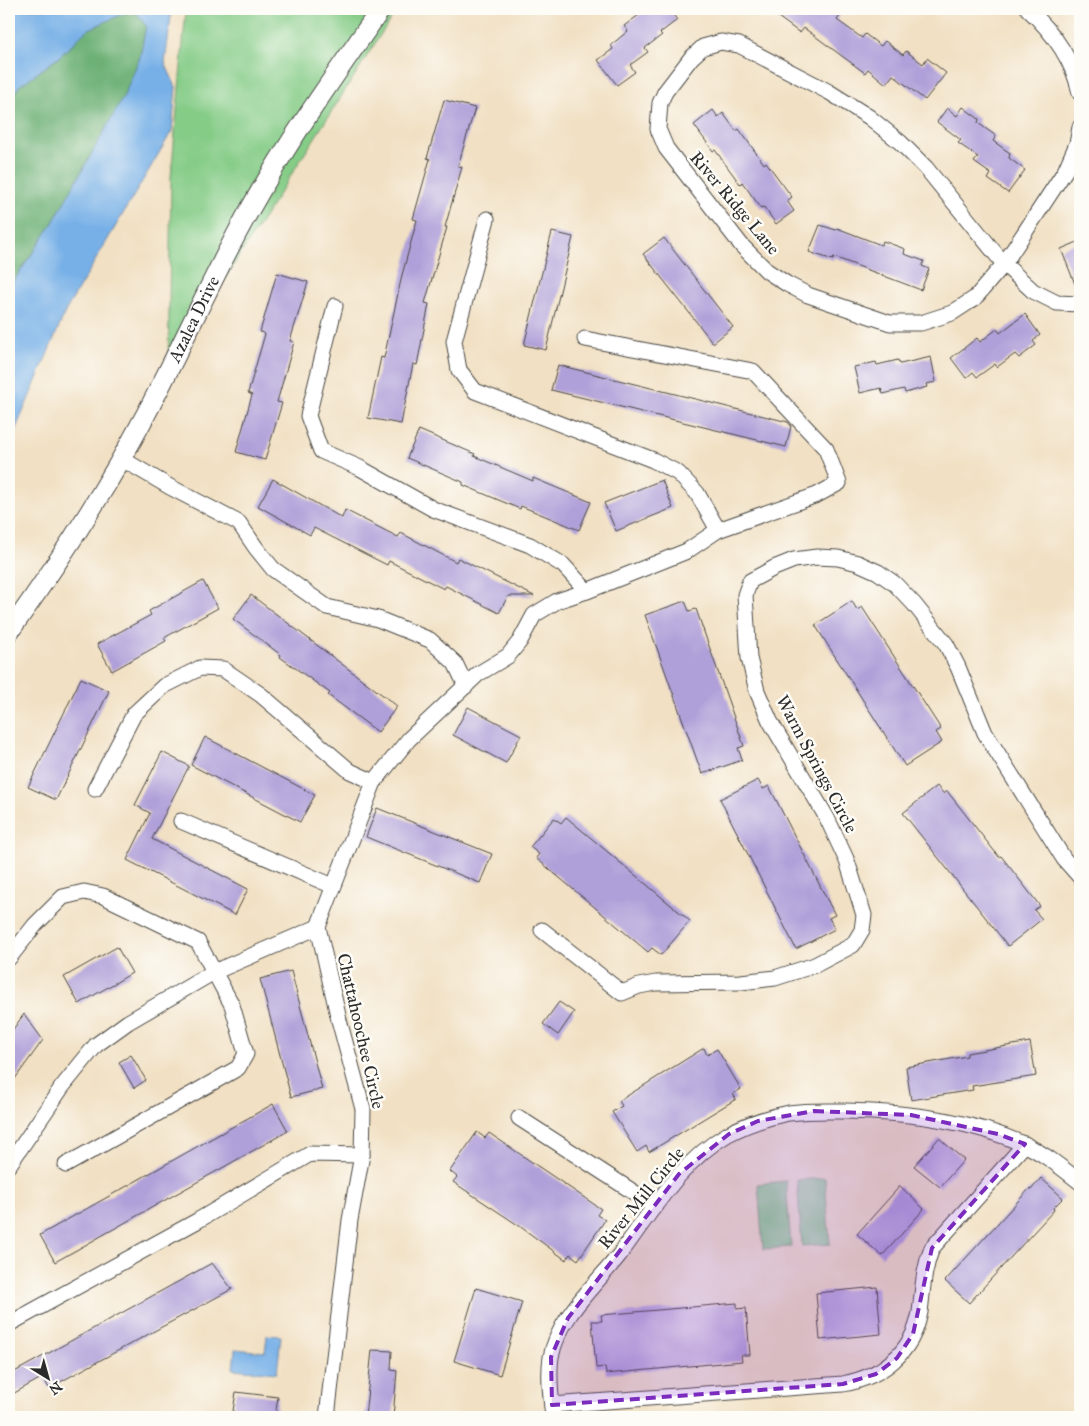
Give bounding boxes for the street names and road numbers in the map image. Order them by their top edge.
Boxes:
street label: River Ridge Lane [685,147,785,260]
street label: Azalea Drive [163,272,224,367]
street label: Warm Springs Circle [771,691,863,837]
street label: Chattahoochee Circle [332,951,390,1111]
street label: River Mill Circle [593,1143,689,1253]

